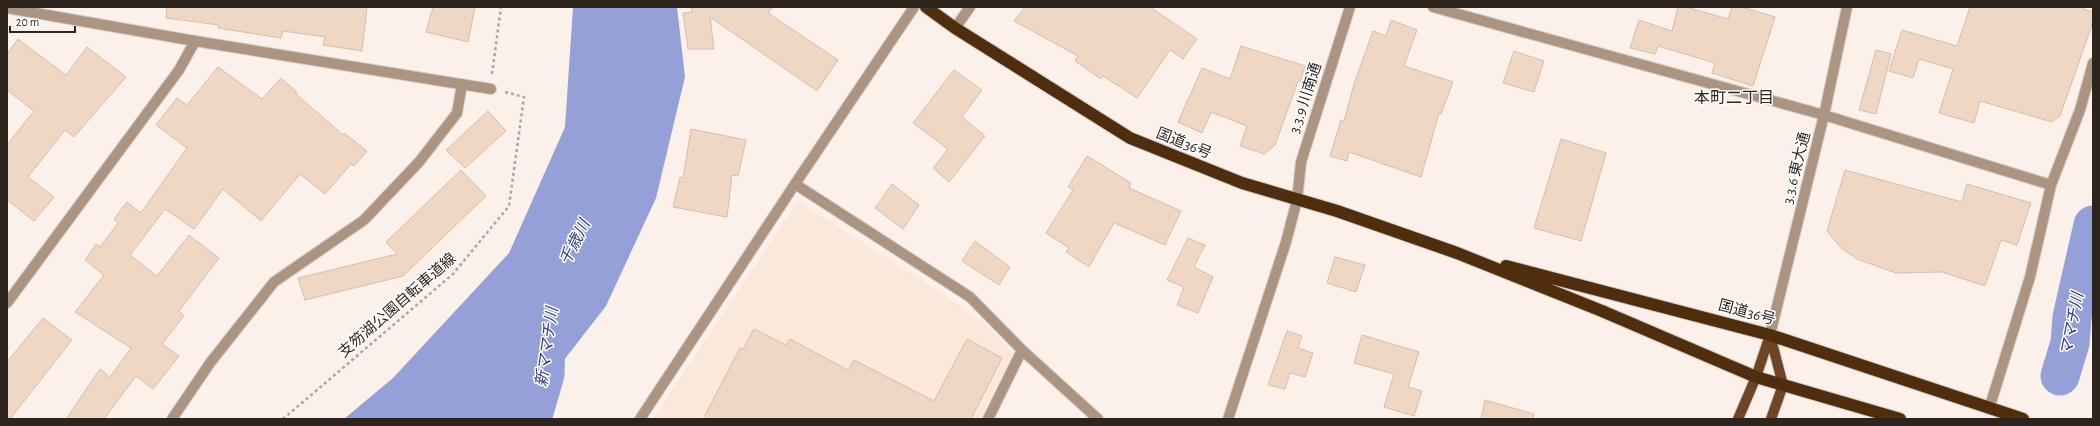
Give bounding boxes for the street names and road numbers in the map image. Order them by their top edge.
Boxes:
street label: 3.3.9 川南通 [1286,60,1324,136]
street label: 国道36号 [1154,125,1214,161]
street label: 3.3.6 東大通 [1779,130,1813,206]
street label: 支笏湖公園自転車道線 [335,250,459,360]
street label: 国道36号 [1717,297,1777,327]

